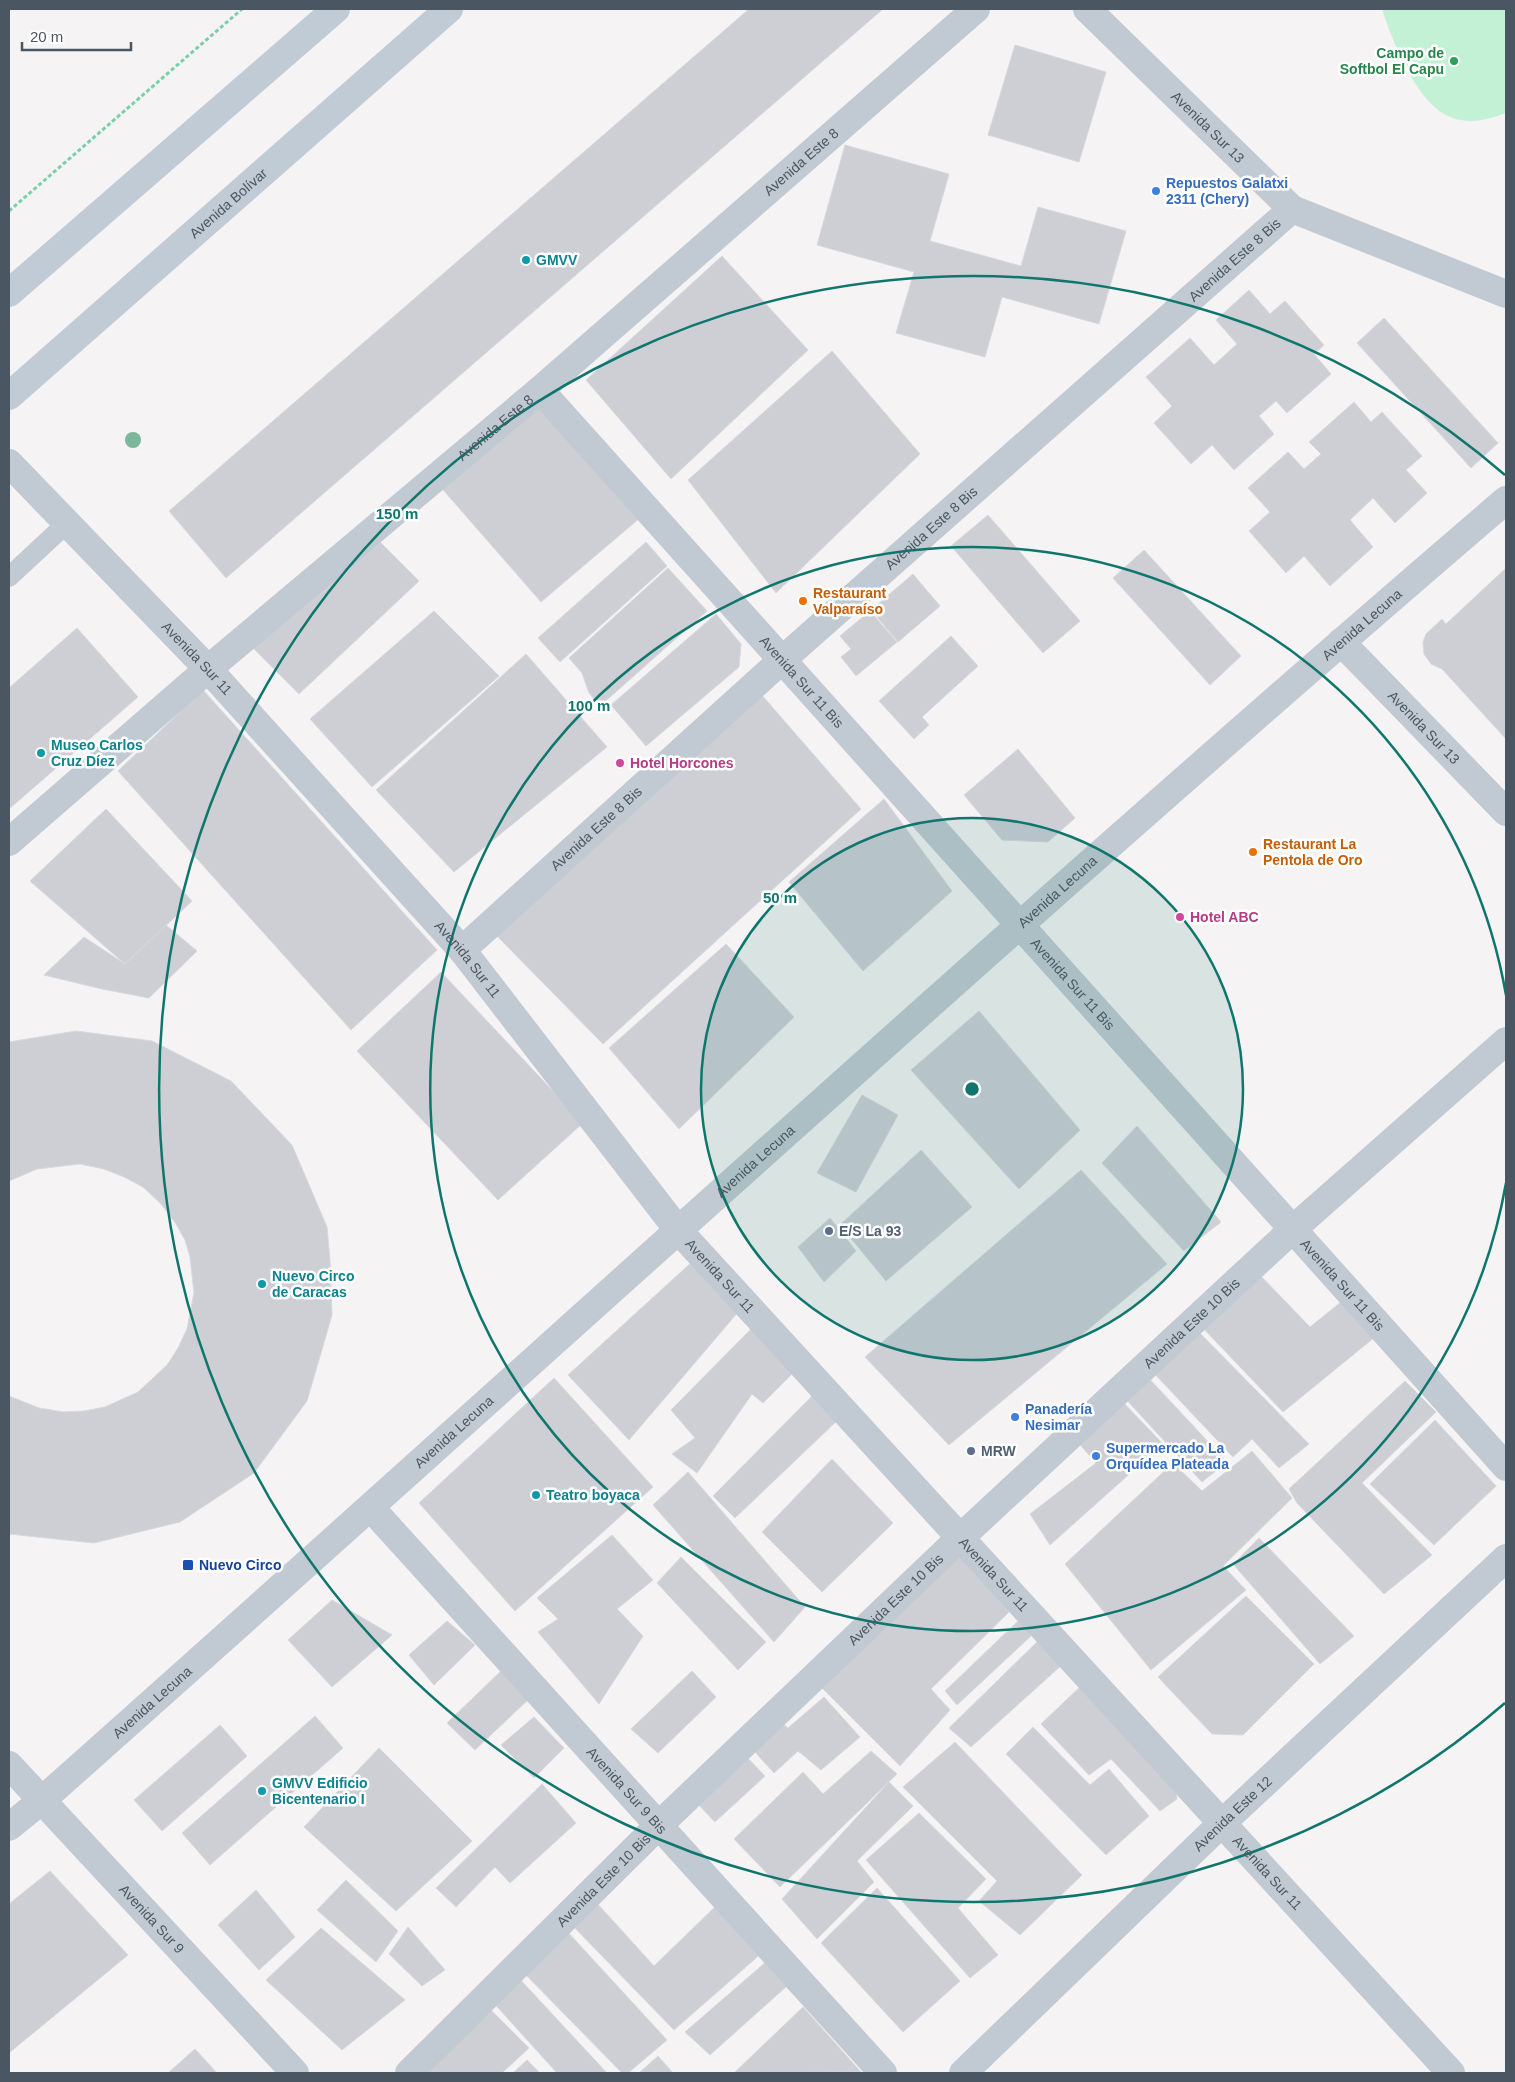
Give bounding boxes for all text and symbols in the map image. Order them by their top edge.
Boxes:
scale bar [22,20,131,52]
text: 20 m [30,28,63,45]
place label: Campo de Softbol El Capu [1340,45,1444,77]
marker: Campo de Softbol El Capu [1448,55,1460,67]
street label: Avenida Sur 13 [1168,88,1248,166]
street label: Avenida Este 8 [760,125,842,199]
street label: Avenida Bolívar [186,165,271,241]
place label: Repuestos Galatxi 2311 (Chery) [1166,175,1288,207]
marker: Repuestos Galatxi 2311 (Chery) [1150,185,1162,197]
street label: Avenida Este 8 Bis [1185,215,1284,305]
place label: GMVV [536,252,578,268]
marker: GMVV [520,254,532,266]
street label: Avenida Este 8 [454,391,537,464]
street label: Avenida Este 8 Bis [882,483,980,573]
text: 150 m [376,505,418,522]
place label: Restaurant Valparaíso [813,585,886,617]
street label: Avenida Lecuna [1319,585,1405,663]
marker: Restaurant Valparaíso [797,595,809,607]
street label: Avenida Sur 11 [159,618,235,698]
street label: Avenida Sur 11 Bis [756,633,847,731]
street label: Avenida Sur 13 [1385,688,1463,767]
text: 100 m [568,697,610,714]
place label: Museo Carlos Cruz Díez [51,737,143,769]
marker: Museo Carlos Cruz Díez [35,747,47,759]
place label: Hotel Horcones [630,755,734,771]
marker: Hotel Horcones [614,757,626,769]
street label: Avenida Este 8 Bis [547,783,645,874]
place label: Restaurant La Pentola de Oro [1263,836,1363,868]
marker: Restaurant La Pentola de Oro [1247,846,1259,858]
street label: Avenida Lecuna [1015,852,1100,931]
text: 50 m [763,889,797,906]
place label: Hotel ABC [1190,909,1259,925]
marker: Hotel ABC [1174,911,1186,923]
street label: Avenida Sur 11 [432,918,504,1001]
street label: Avenida Sur 11 Bis [1028,935,1118,1033]
centre of rings [963,1080,981,1098]
street label: Avenida Lecuna [712,1122,798,1201]
place label: E/S La 93 [839,1223,901,1239]
marker: E/S La 93 [823,1225,835,1237]
street label: Avenida Sur 11 [682,1236,758,1316]
street label: Avenida Sur 11 Bis [1297,1236,1388,1334]
place label: Nuevo Circo de Caracas [272,1268,354,1300]
street label: Avenida Este 10 Bis [1140,1275,1243,1372]
marker: Nuevo Circo de Caracas [256,1278,268,1290]
street label: Avenida Lecuna [411,1392,497,1471]
place label: Panadería Nesimar [1025,1401,1092,1433]
marker: Panadería Nesimar [1009,1411,1021,1423]
place label: Supermercado La Orquídea Plateada [1106,1440,1229,1472]
place label: MRW [981,1443,1017,1459]
marker: MRW [965,1445,977,1457]
marker: Supermercado La Orquídea Plateada [1090,1450,1102,1462]
place label: Teatro boyaca [546,1487,640,1503]
marker: Teatro boyaca [530,1489,542,1501]
street label: Avenida Sur 11 [956,1534,1032,1615]
street label: Avenida Este 10 Bis [845,1550,946,1648]
place label: Nuevo Circo [199,1557,281,1573]
marker: Nuevo Circo [181,1558,195,1572]
street label: Avenida Lecuna [109,1663,195,1741]
street label: Avenida Sur 9 Bis [584,1744,670,1837]
street label: Avenida Este 12 [1190,1773,1275,1854]
place label: GMVV Edificio Bicentenario I [272,1775,368,1807]
marker: GMVV Edificio Bicentenario I [256,1785,268,1797]
street label: Avenida Este 10 Bis [553,1830,654,1930]
street label: Avenida Sur 11 [1230,1833,1305,1913]
street label: Avenida Sur 9 [116,1881,188,1957]

